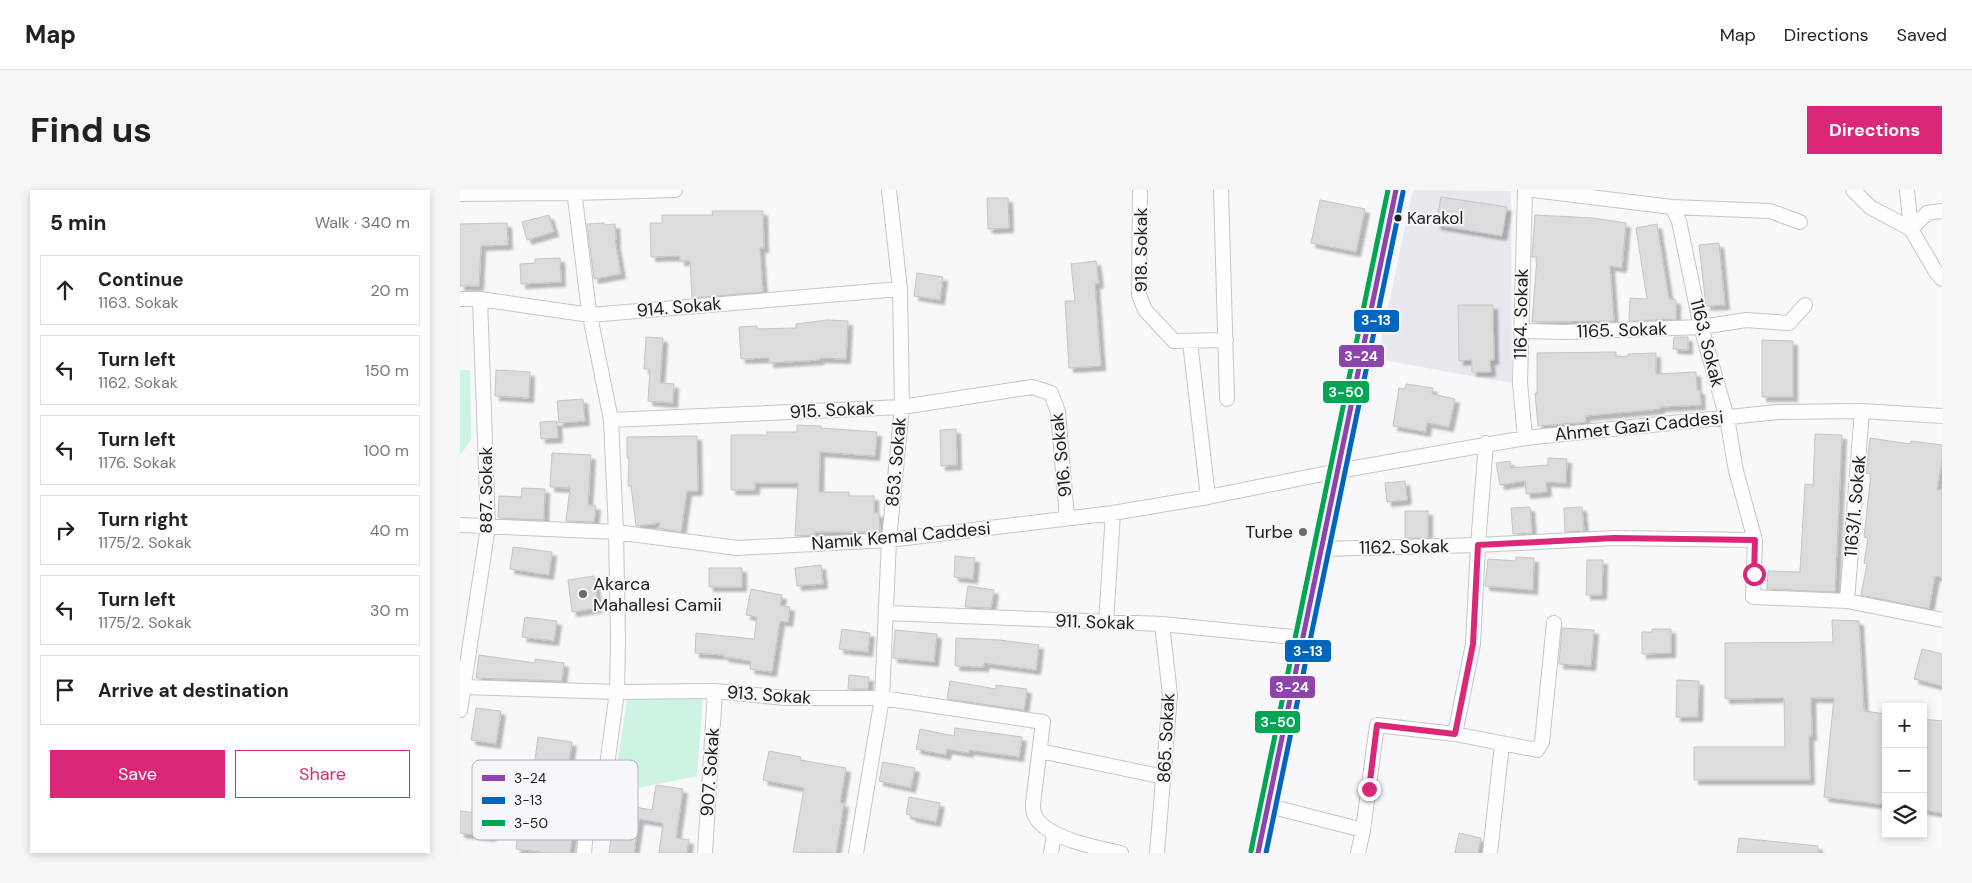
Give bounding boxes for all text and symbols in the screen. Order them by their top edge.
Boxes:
text: Map [25,19,76,50]
text: Map [1720,23,1756,47]
text: Directions [1784,23,1869,47]
text: Saved [1897,23,1947,47]
button: Directions [1807,106,1942,154]
text: Find us [30,107,152,153]
place label: Karakol [1407,207,1463,229]
street label: 918. Sokak [1129,208,1153,292]
text: 5 min [50,209,106,237]
text: Walk · 340 m [315,212,410,233]
marker: Karakol [1393,213,1403,223]
text: Continue [98,267,184,292]
street label: 1164. Sokak [1508,268,1534,360]
icon: ahead [51,276,79,304]
text: 20 m [370,280,409,301]
street label: 914. Sokak [636,291,722,323]
text: 1163. Sokak [98,292,178,313]
street label: 1163. Sokak [1684,296,1730,390]
line badge: 3-13 [1353,309,1400,333]
text: 3-13 [1361,311,1391,329]
street label: 1165. Sokak [1576,316,1668,344]
line badge: 3-24 [1338,344,1385,368]
text: Turn left [98,347,176,372]
text: 3-24 [1344,347,1378,365]
icon: left [51,356,79,384]
text: 150 m [365,360,409,381]
text: 1162. Sokak [98,372,178,393]
line badge: 3-50 [1322,380,1370,404]
text: 3-50 [1328,383,1364,401]
street label: 915. Sokak [789,396,875,424]
street label: Ahmet Gazi Caddesi [1553,405,1725,447]
street label: 916. Sokak [1045,412,1077,498]
street label: 853. Sokak [880,416,912,508]
text: Turn left [98,427,176,452]
icon: left [51,436,79,464]
text: 100 m [364,440,409,461]
street label: 887. Sokak [474,446,498,534]
text: 1176. Sokak [98,452,177,473]
street label: 1163/1. Sokak [1839,454,1871,558]
text: Turn right [98,507,188,532]
icon: right [51,516,79,544]
street label: Namık Kemal Caddesi [810,516,992,556]
text: 40 m [370,520,409,541]
place label: Turbe [1245,520,1293,544]
marker: Turbe [1297,526,1309,538]
text: 1175/2. Sokak [98,532,192,553]
street label: 1162. Sokak [1359,534,1449,560]
route start [1743,563,1766,586]
place label: Akarca Mahallesi Camii [593,572,722,617]
text: Turn left [98,587,176,612]
marker: Akarca Mahallesi Camii [577,588,589,600]
icon: left [51,596,79,624]
text: 30 m [370,600,409,621]
street label: 911. Sokak [1055,609,1135,635]
text: 1175/2. Sokak [98,612,192,633]
line badge: 3-13 [1284,639,1332,663]
text: 3-13 [1293,642,1323,660]
line badge: 3-24 [1269,675,1316,699]
icon: arrive [51,676,79,704]
text: Arrive at destination [98,678,289,703]
text: 3-24 [1275,678,1309,696]
street label: 913. Sokak [726,680,812,710]
street label: 865. Sokak [1152,692,1180,784]
map controls [1882,703,1927,838]
button: + [1882,703,1927,748]
line badge: 3-50 [1254,710,1301,734]
text: 3-50 [1260,713,1296,731]
street label: 907. Sokak [695,727,725,817]
button: − [1882,748,1927,793]
button: Save [50,750,225,798]
button: Share [235,750,410,798]
legend [472,760,638,840]
text: 3-24 [514,769,547,787]
route end [1358,778,1381,801]
text: 3-13 [514,791,543,809]
button: layers [1882,793,1927,838]
text: 3-50 [514,814,548,832]

